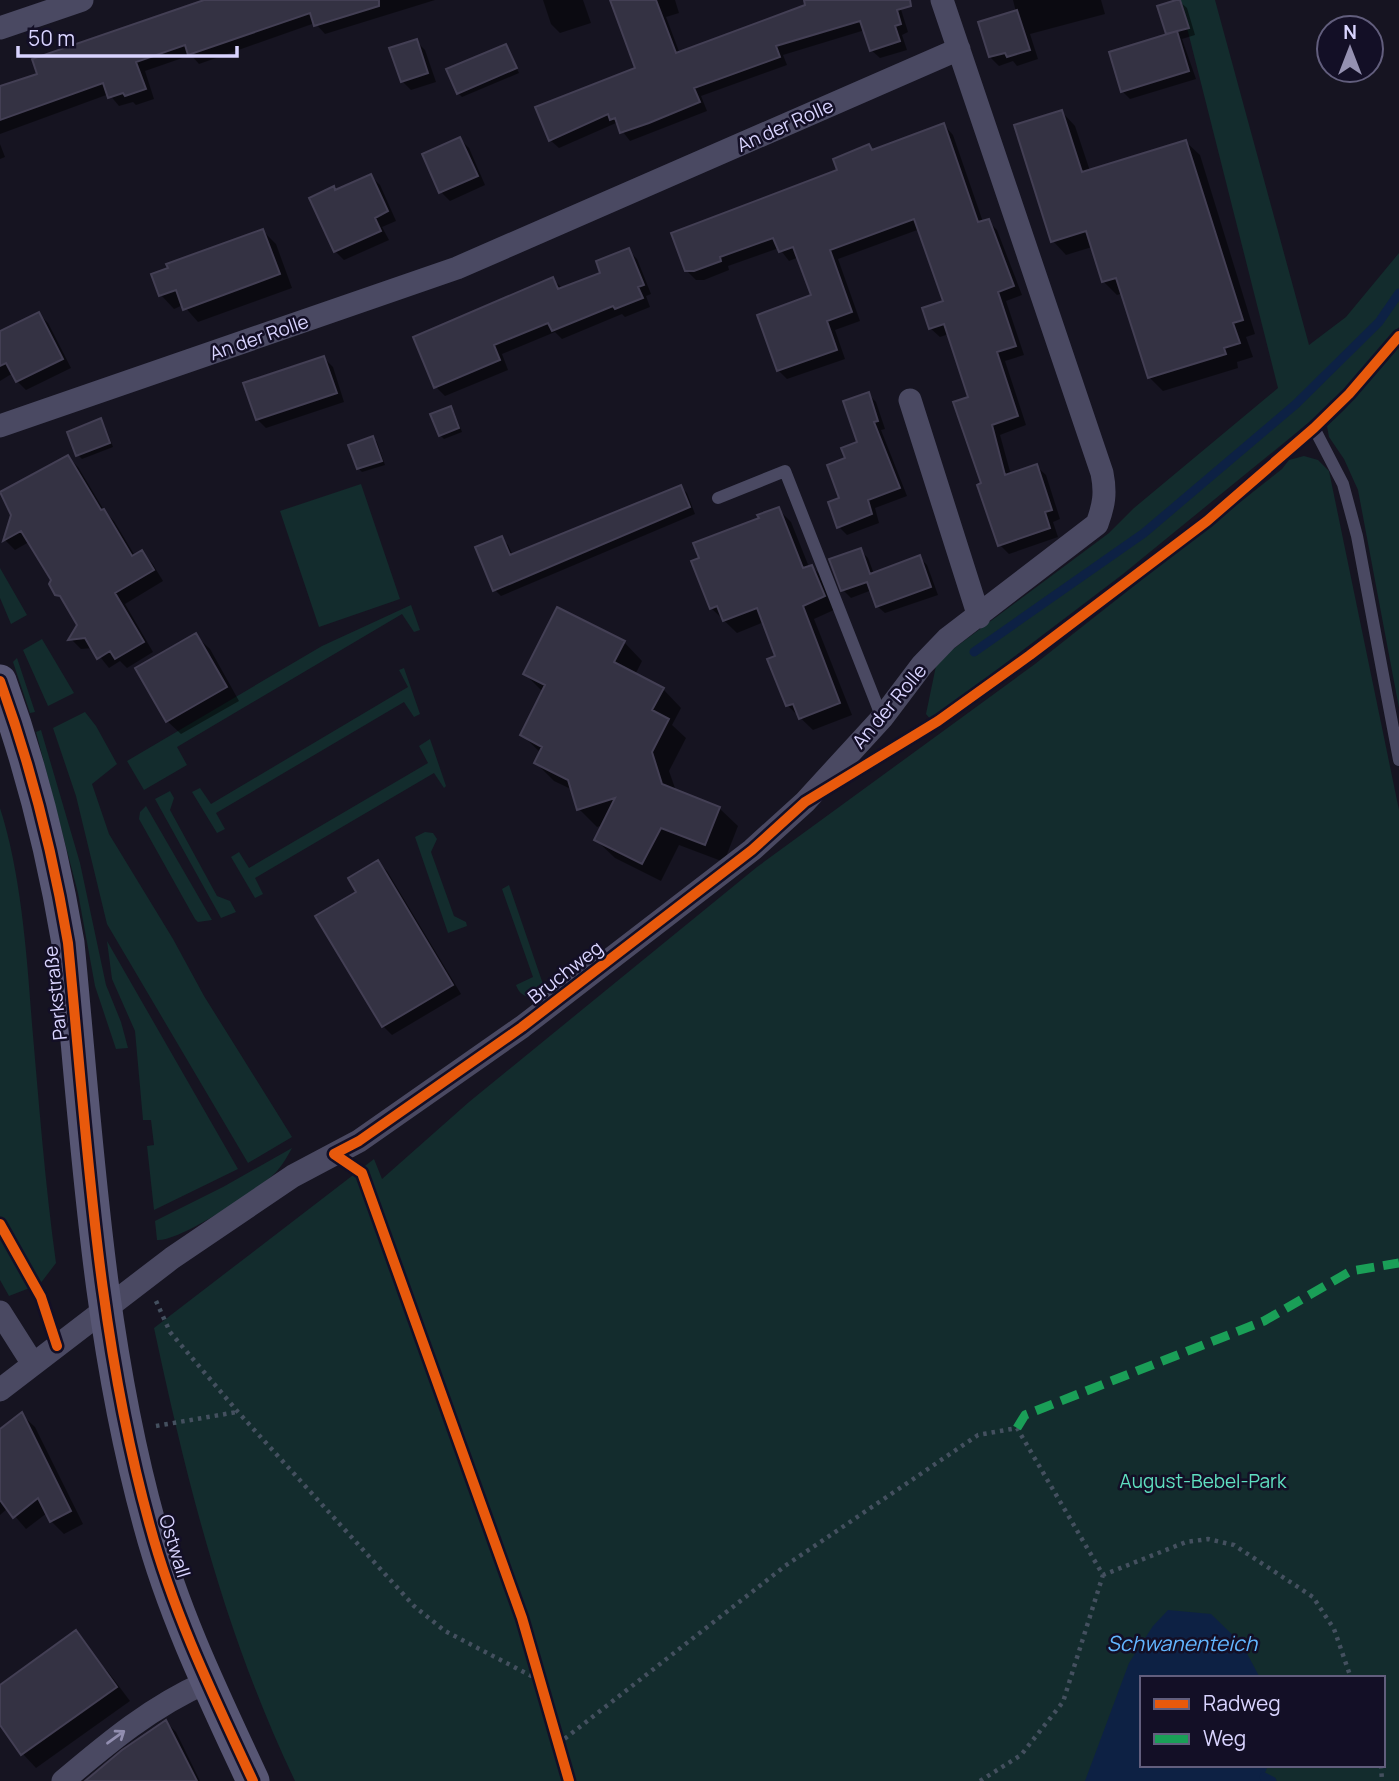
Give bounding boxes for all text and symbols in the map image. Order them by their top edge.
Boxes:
scale bar [18,14,236,58]
north arrow [1315,14,1385,84]
text: N [1343,19,1357,45]
text: 50 m [28,24,75,52]
street label: An der Rolle [733,92,837,158]
street label: An der Rolle [206,308,312,366]
street label: An der Rolle [846,658,932,754]
street label: Bruchweg [522,935,608,1009]
street label: Parkstraße [37,945,73,1041]
park label: August-Bebel-Park [1120,1468,1287,1494]
street label: Ostwall [153,1511,197,1581]
water label: Schwanenteich [1107,1629,1259,1657]
legend [1140,1676,1385,1767]
text: Radweg [1203,1689,1281,1717]
text: Weg [1203,1724,1246,1752]
one-way arrow [106,1730,125,1745]

